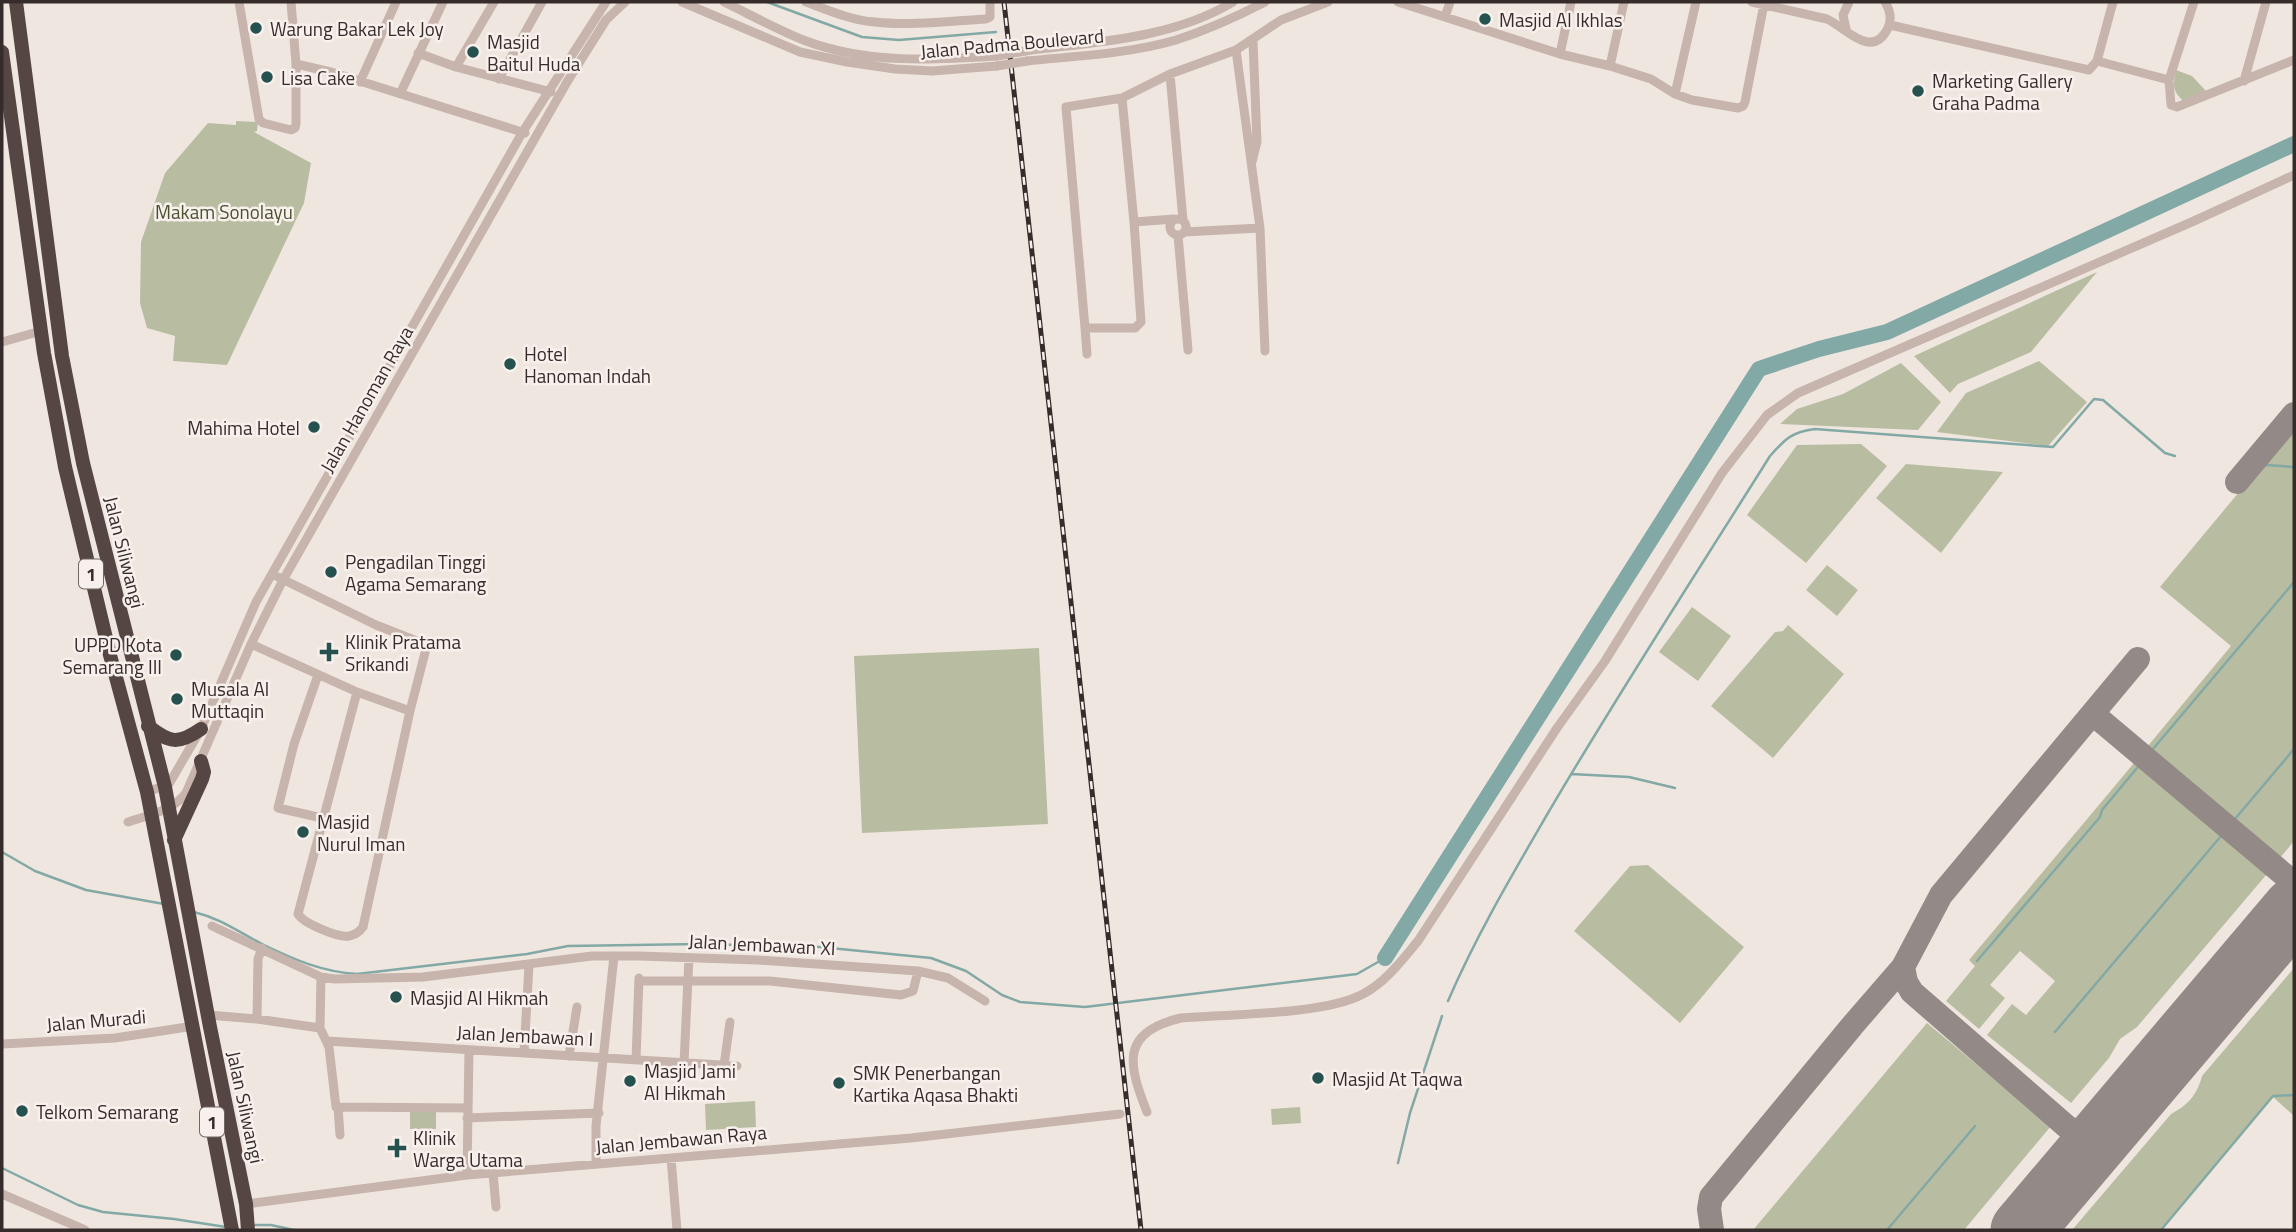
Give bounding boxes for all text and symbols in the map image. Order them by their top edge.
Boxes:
place label: Masjid Al Ikhlas [1499,5,1623,34]
marker: Masjid Al Ikhlas [1477,11,1493,27]
place label: Warung Bakar Lek Joy [270,14,444,43]
marker: Warung Bakar Lek Joy [248,20,264,36]
street label: Jalan Padma Boulevard [919,21,1105,65]
place label: Masjid Baitul Huda [487,27,581,78]
marker: Masjid Baitul Huda [465,44,481,60]
place label: Lisa Cake [281,63,355,92]
place label: Marketing Gallery Graha Padma [1932,66,2073,117]
marker: Lisa Cake [259,69,275,85]
marker: Marketing Gallery Graha Padma [1910,83,1926,99]
park label: Makam Sonolayu [155,197,293,226]
street label: Jalan Hanoman Raya [312,320,420,478]
place label: Hotel Hanoman Indah [524,339,651,390]
marker: Hotel Hanoman Indah [502,356,518,372]
place label: Mahima Hotel [187,413,300,442]
marker: Mahima Hotel [306,419,322,435]
street label: Jalan Siliwangi [97,493,153,611]
place label: Pengadilan Tinggi Agama Semarang [345,547,487,598]
road number: 1 [79,560,103,588]
marker: Pengadilan Tinggi Agama Semarang [323,564,339,580]
place label: Klinik Pratama Srikandi [345,627,461,678]
place label: UPPD Kota Semarang III [62,630,162,681]
marker: Klinik Pratama Srikandi [319,642,339,662]
marker: UPPD Kota Semarang III [168,647,184,663]
place label: Musala Al Muttaqin [191,674,269,725]
marker: Musala Al Muttaqin [169,691,185,707]
place label: Masjid Nurul Iman [317,807,405,858]
marker: Masjid Nurul Iman [295,824,311,840]
street label: Jalan Jembawan XI [688,926,836,962]
place label: Masjid Al Hikmah [410,983,548,1012]
marker: Masjid Al Hikmah [388,989,404,1005]
street label: Jalan Muradi [45,1001,147,1039]
street label: Jalan Jembawan I [456,1017,594,1053]
street label: Jalan Siliwangi [220,1048,272,1166]
place label: Masjid Jami Al Hikmah [644,1056,736,1107]
place label: SMK Penerbangan Kartika Aqasa Bhakti [853,1058,1018,1109]
place label: Masjid At Taqwa [1332,1064,1463,1093]
marker: Masjid At Taqwa [1310,1070,1326,1086]
marker: Masjid Jami Al Hikmah [622,1073,638,1089]
marker: SMK Penerbangan Kartika Aqasa Bhakti [831,1075,847,1091]
place label: Telkom Semarang [36,1097,179,1126]
marker: Telkom Semarang [14,1103,30,1119]
road number: 1 [200,1107,224,1136]
street label: Jalan Jembawan Raya [594,1117,768,1161]
place label: Klinik Warga Utama [413,1123,523,1174]
marker: Klinik Warga Utama [387,1138,407,1158]

